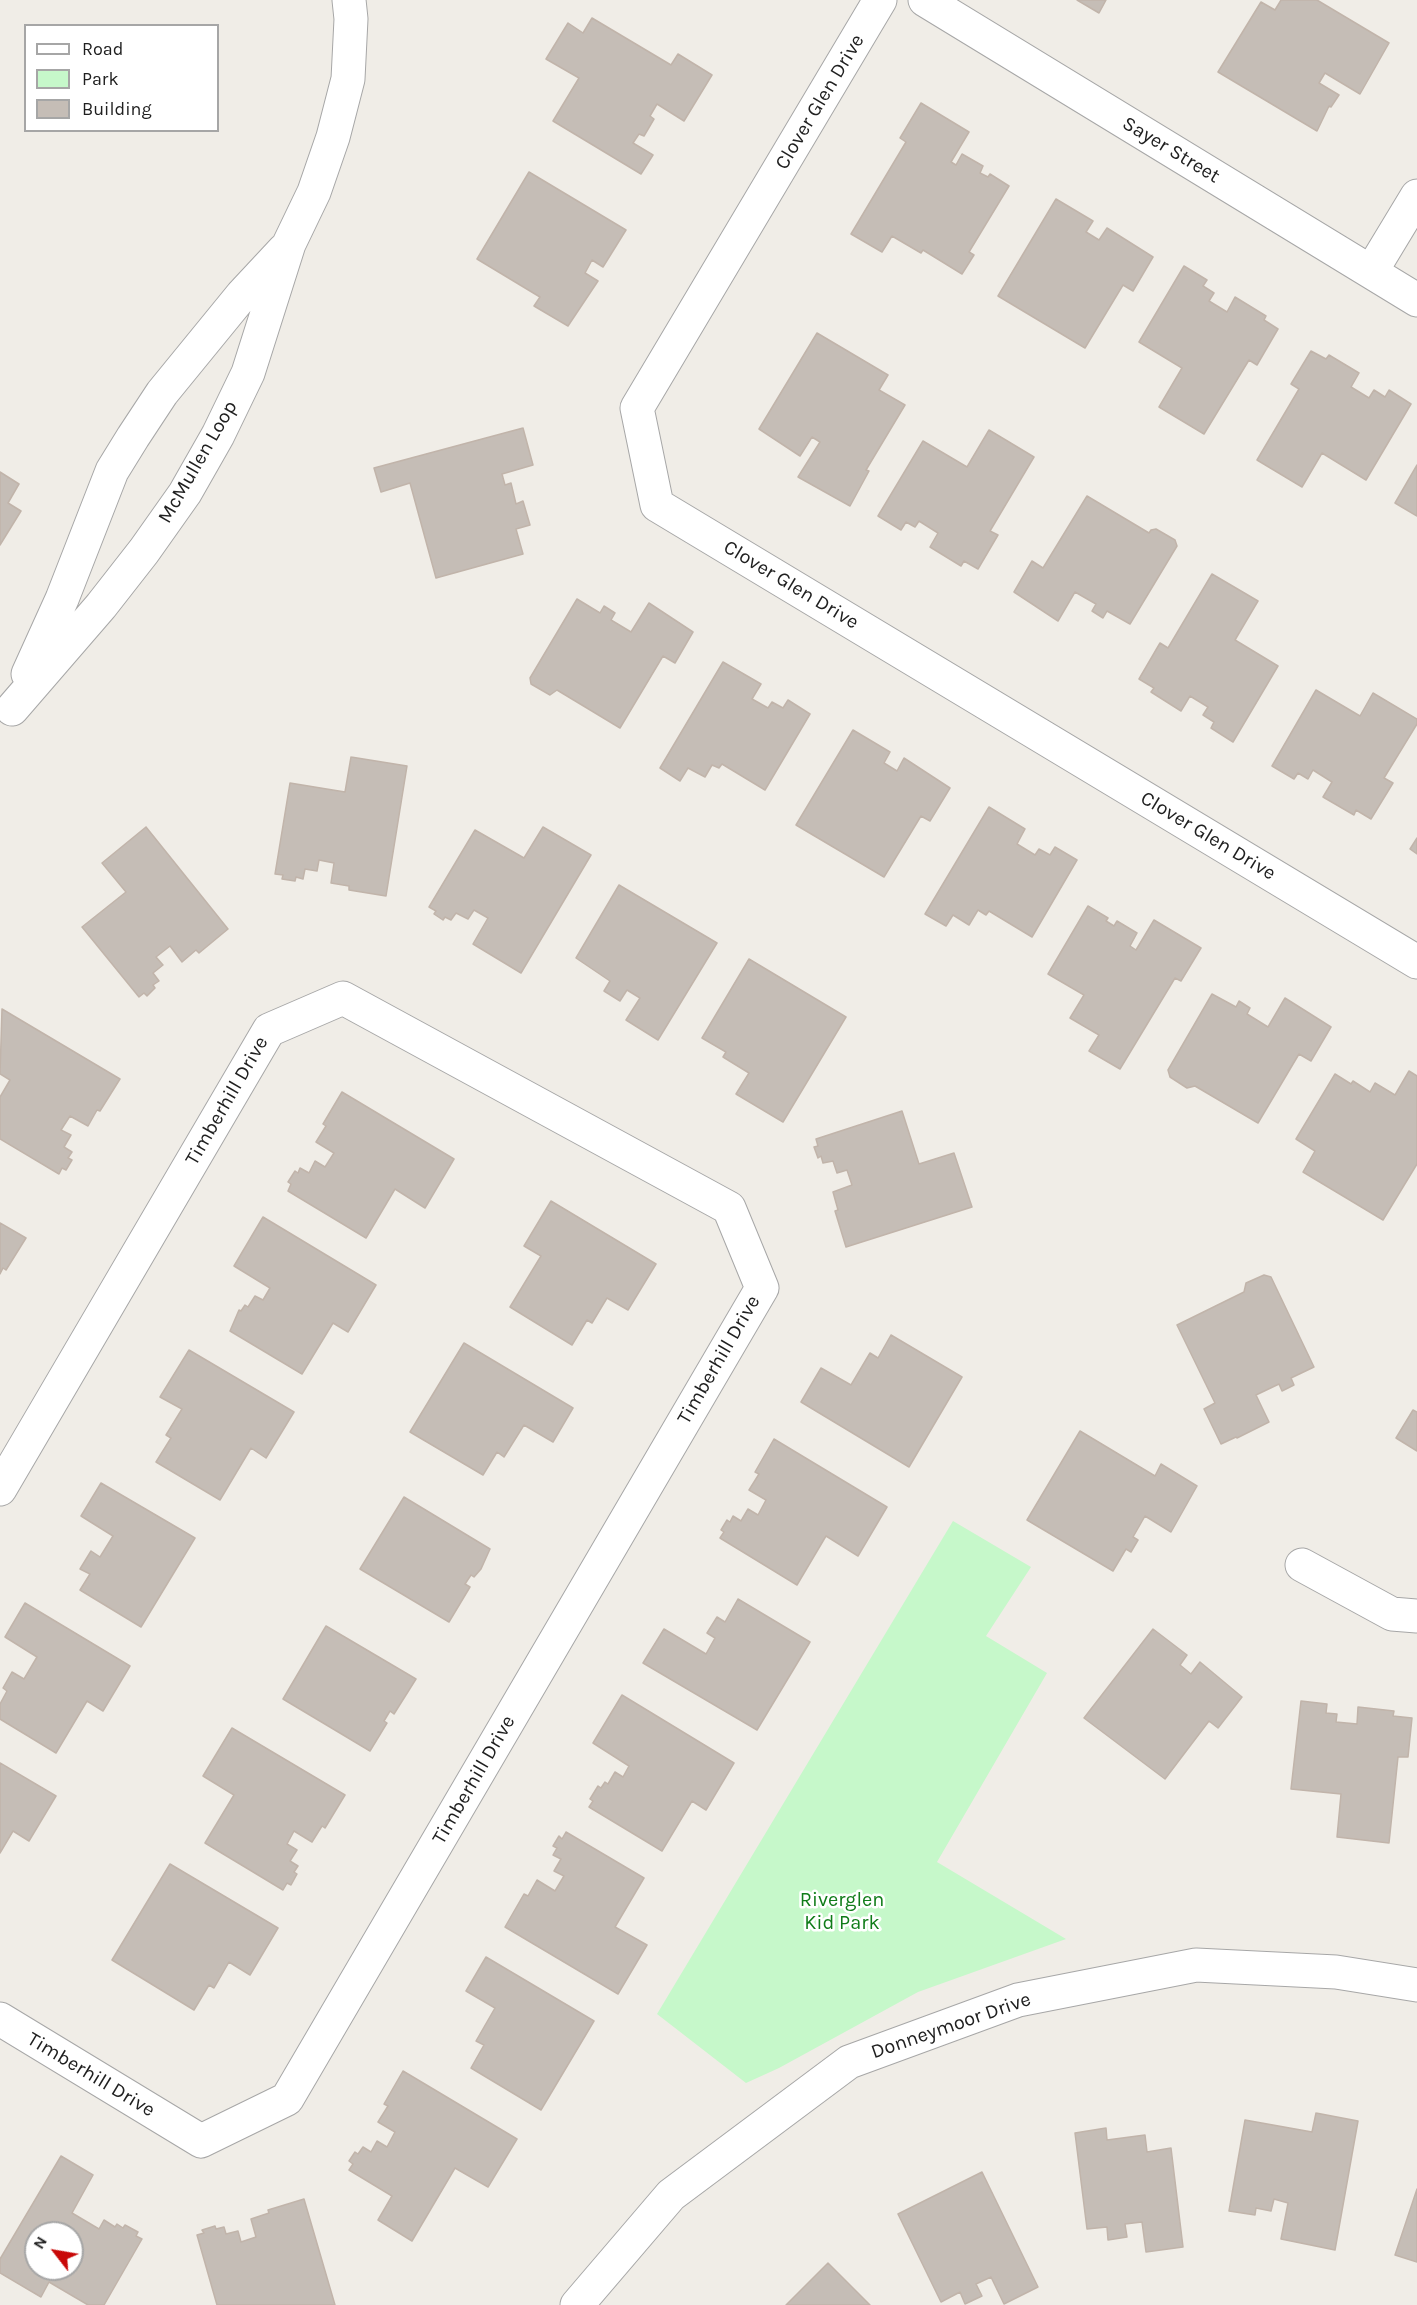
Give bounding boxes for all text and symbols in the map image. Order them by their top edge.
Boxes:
legend [24,24,219,132]
street label: Clover Glen Drive [770,30,870,174]
text: Road [82,38,123,60]
text: Park [82,68,119,90]
text: Building [82,98,152,120]
street label: Sayer Street [1118,112,1224,188]
street label: McMullen Loop [153,396,243,528]
street label: Clover Glen Drive [719,535,863,635]
street label: Clover Glen Drive [1136,786,1280,886]
street label: Timberhill Drive [180,1032,274,1170]
street label: Timberhill Drive [672,1291,766,1429]
street label: Timberhill Drive [427,1711,521,1849]
park label: Riverglen Kid Park [800,1888,884,1935]
street label: Donneymoor Drive [868,1987,1034,2065]
street label: Timberhill Drive [23,2027,159,2123]
north arrow [24,2221,84,2281]
text: N [29,2233,51,2252]

